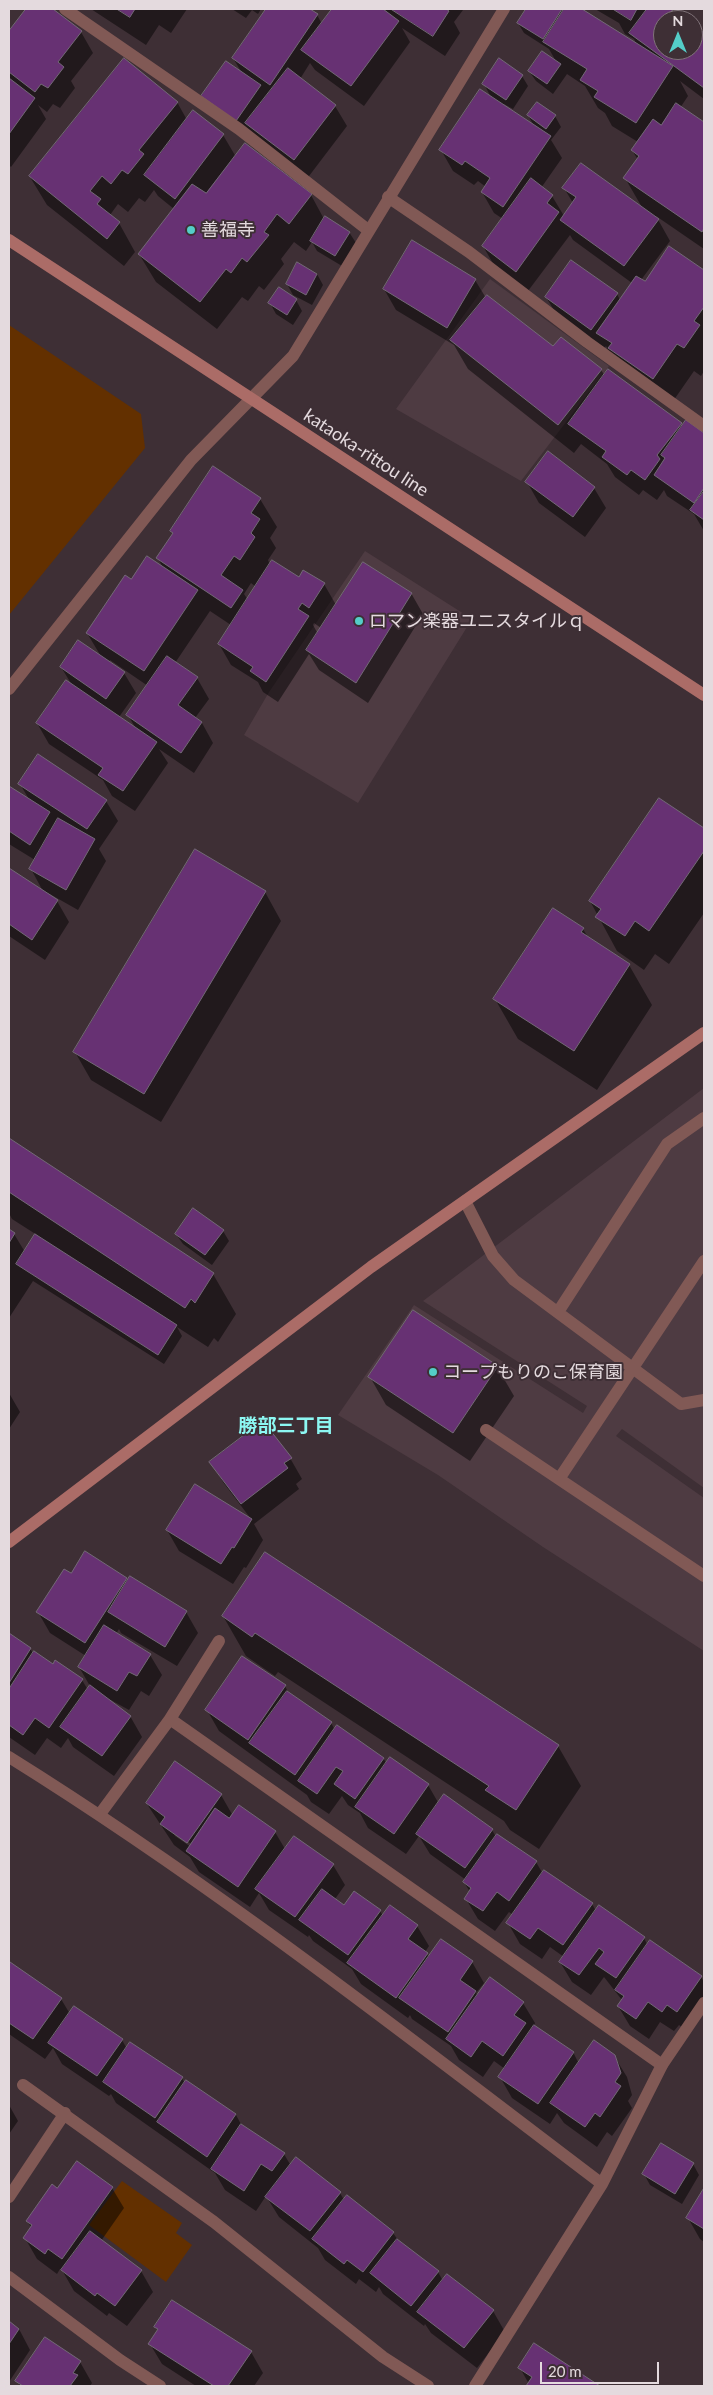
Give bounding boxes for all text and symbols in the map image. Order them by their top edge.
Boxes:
north arrow [653,10,703,60]
text: N [673,12,683,29]
place label: 善福寺 [201,219,255,241]
marker: 善福寺 [185,224,197,236]
street label: kataoka-rittou line [300,405,432,501]
place label: ロマン楽器ユニスタイルｑ [369,610,585,632]
marker: ロマン楽器ユニスタイルｑ [353,615,365,627]
place label: コープもりのこ保育園 [443,1361,623,1383]
marker: コープもりのこ保育園 [427,1366,439,1378]
district label: 勝部三丁目 [239,1415,333,1437]
scale bar [543,2352,662,2384]
text: 20 m [548,2362,582,2380]

